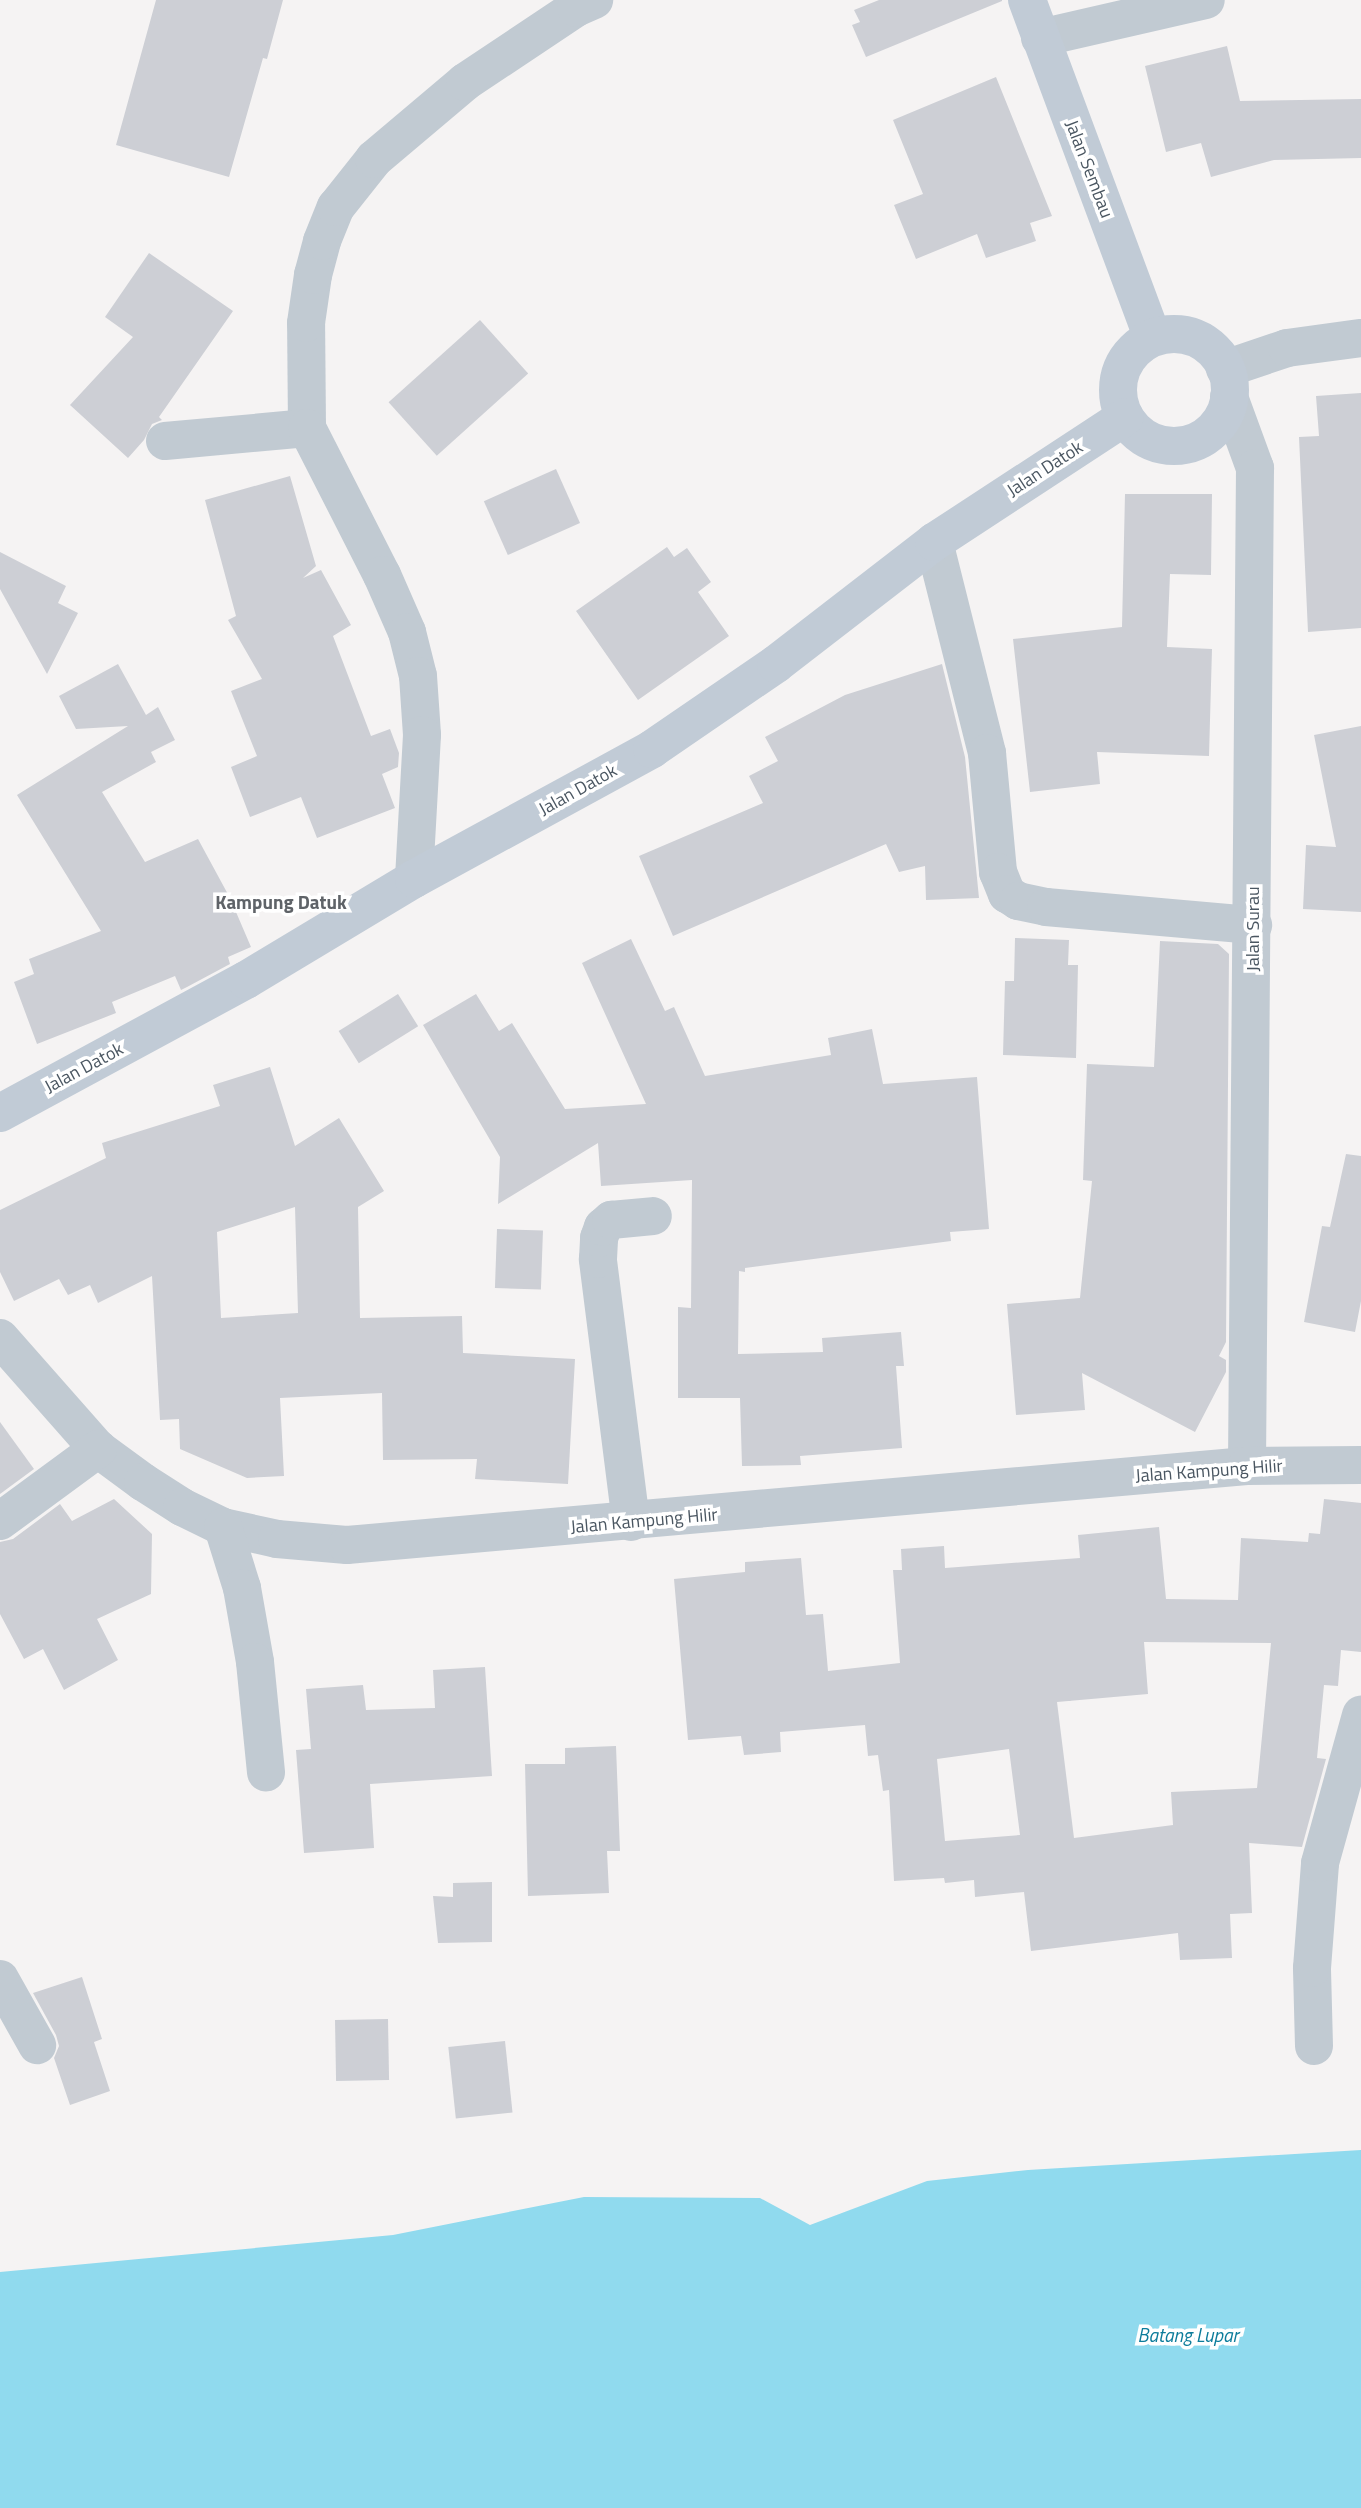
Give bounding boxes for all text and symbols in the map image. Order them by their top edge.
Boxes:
street label: Jalan Sembau [1060,117,1118,221]
street label: Jalan Datok [1003,436,1087,502]
street label: Jalan Datok [535,760,621,820]
street label: Jalan Surau [1242,886,1264,972]
district label: Kampung Datuk [215,891,347,913]
street label: Jalan Datok [41,1038,127,1098]
street label: Jalan Kampung Hilir [1135,1455,1283,1487]
street label: Jalan Kampung Hilir [570,1504,718,1538]
water label: Batang Lupar [1137,2324,1239,2346]

